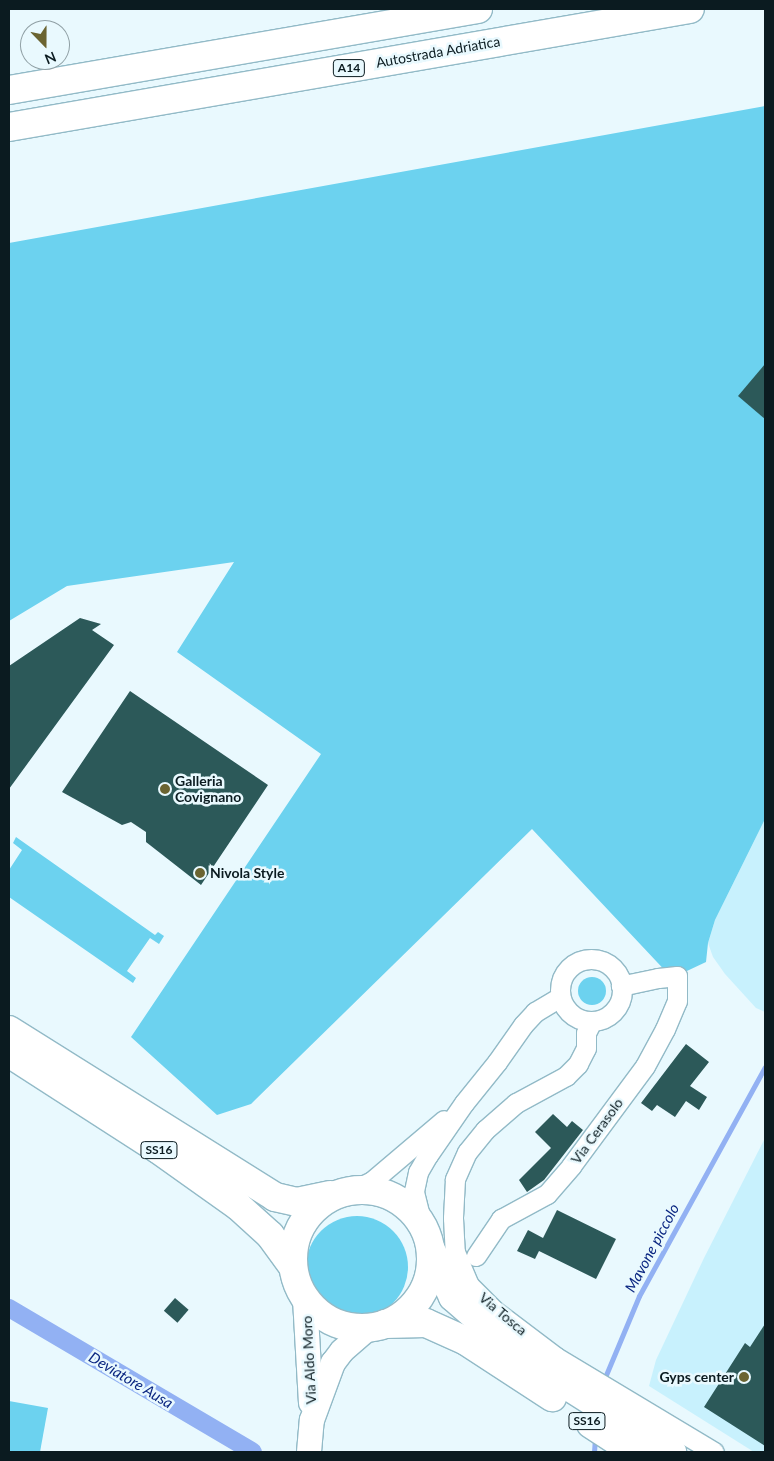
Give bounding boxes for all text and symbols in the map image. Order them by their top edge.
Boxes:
north arrow [20,20,70,70]
street label: Autostrada Adriatica [374,33,502,71]
text: N [42,49,59,68]
road number: A14 [333,58,365,78]
place label: Galleria Covignano [175,773,241,806]
marker: Galleria Covignano [159,783,171,795]
place label: Nivola Style [210,865,284,881]
marker: Nivola Style [194,867,206,879]
street label: Via Cerasolo [568,1095,626,1167]
road number: SS16 [140,1140,178,1160]
water label: Mavone piccolo [621,1201,683,1295]
street label: Via Tosca [476,1289,530,1339]
street label: Via Aldo Moro [298,1315,320,1405]
water label: Deviatore Ausa [86,1348,176,1412]
place label: Gyps center [659,1369,734,1385]
marker: Gyps center [738,1371,750,1383]
road number: SS16 [568,1412,606,1430]

